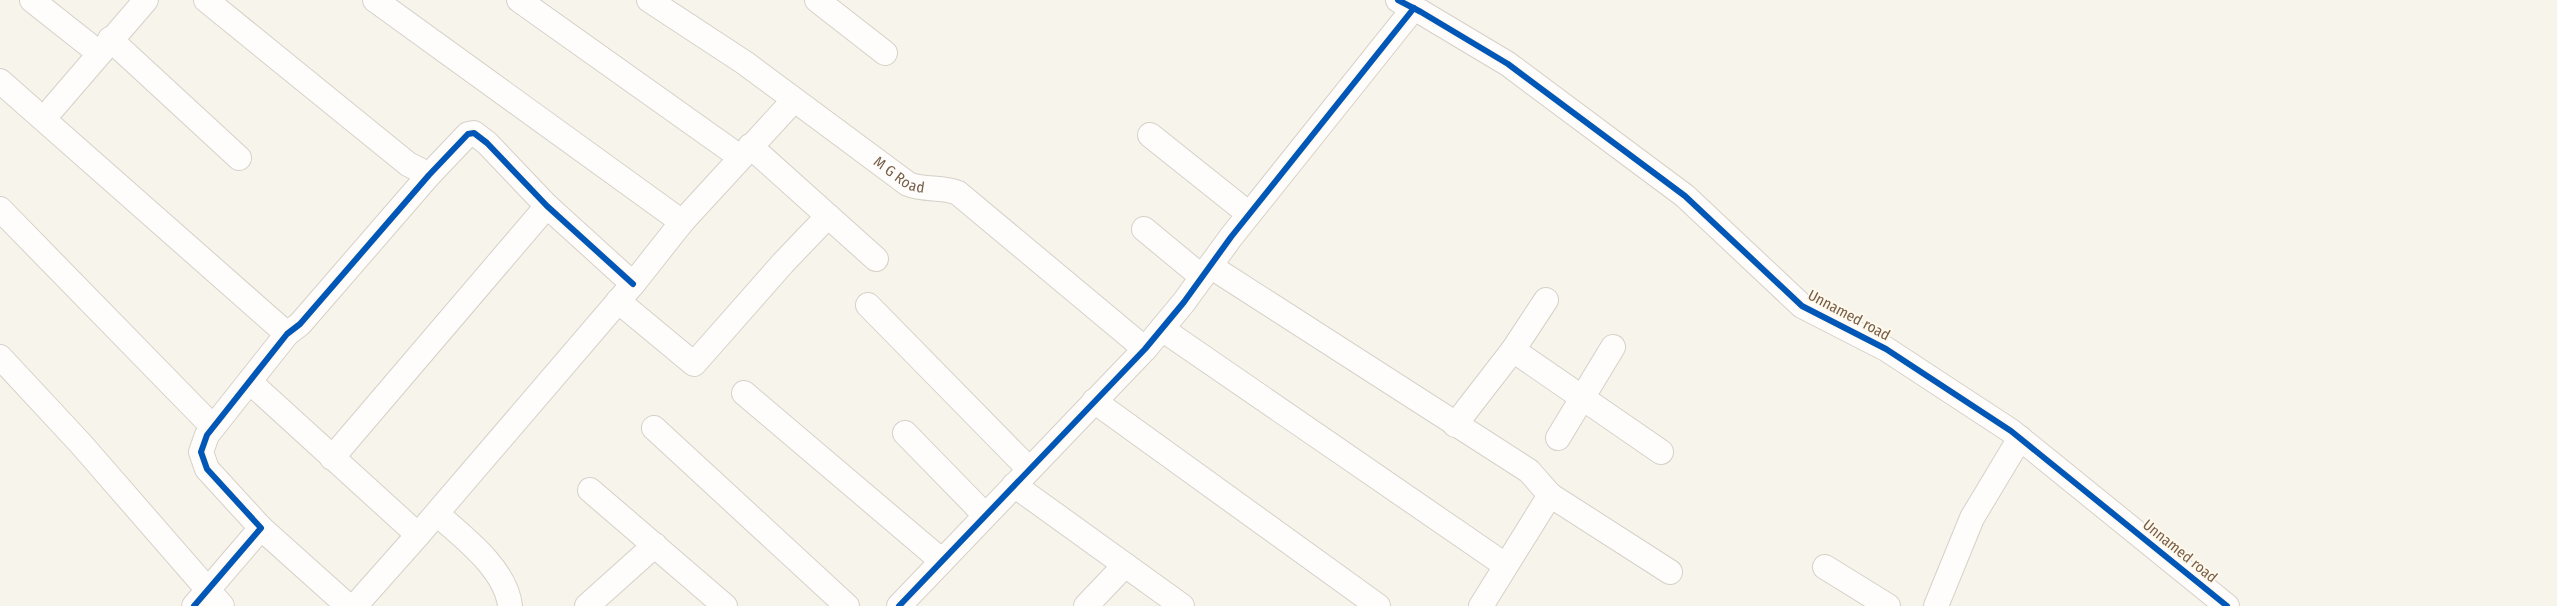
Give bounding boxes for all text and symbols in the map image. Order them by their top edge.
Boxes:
street label: M G Road [870,153,926,197]
street label: Unnamed road [1805,286,1893,344]
street label: Unnamed road [2139,516,2221,586]

